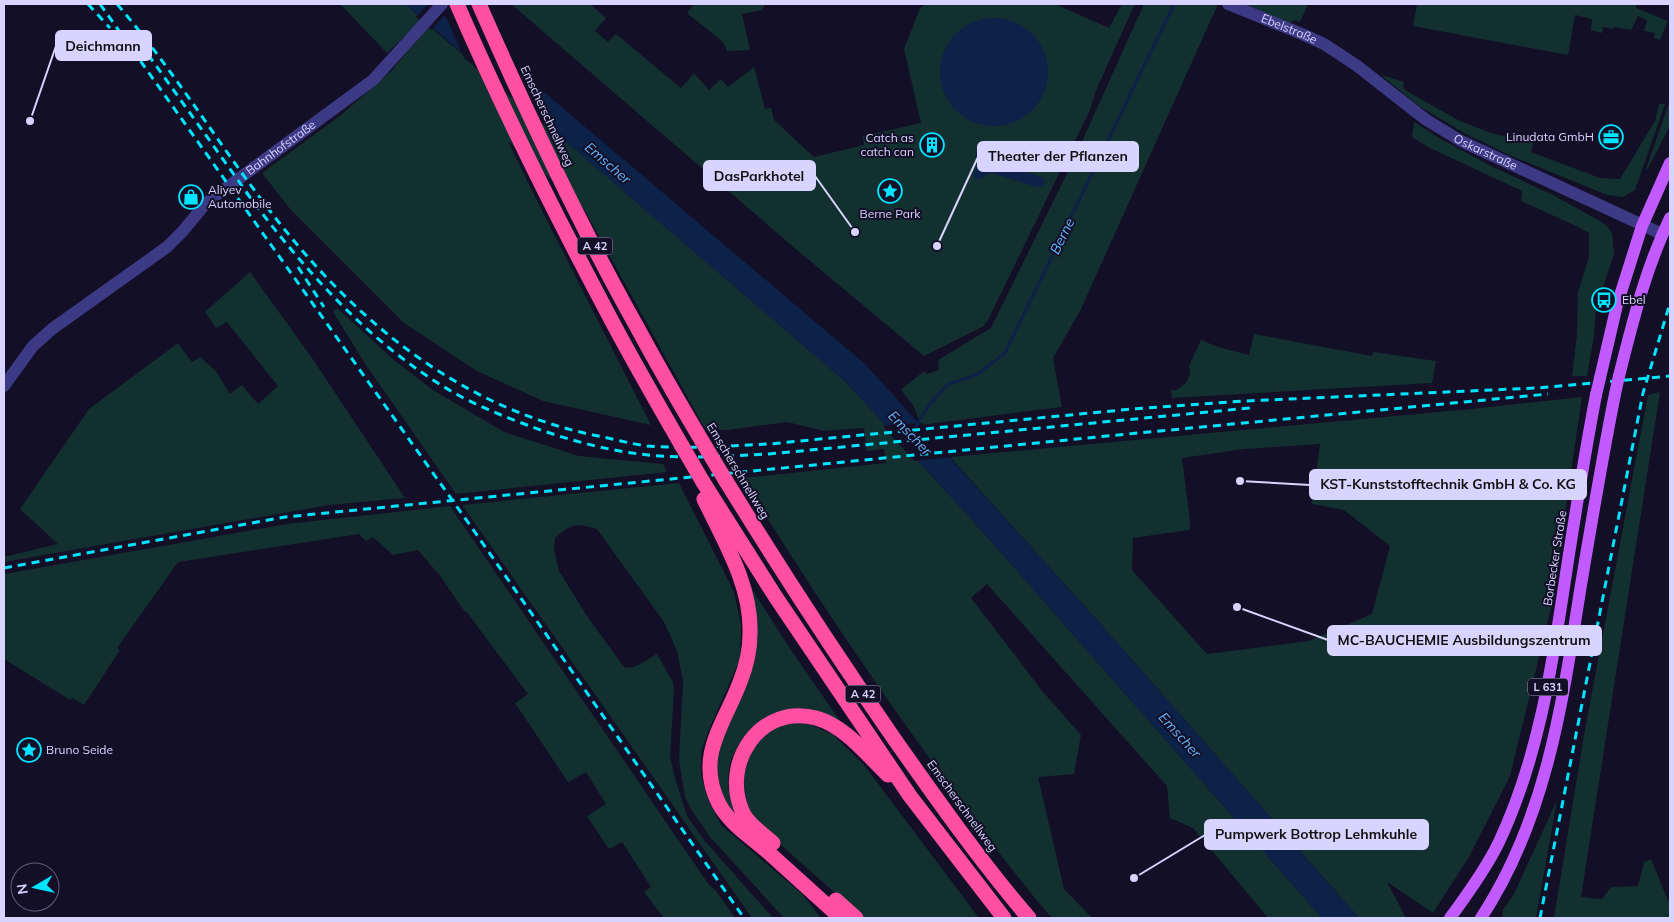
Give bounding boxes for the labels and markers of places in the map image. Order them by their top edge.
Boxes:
callout: Deichmann [56,31,151,60]
office icon: Linudata GmbH [1598,124,1624,150]
place label: Linudata GmbH [1506,129,1594,144]
place label: Catch as catch can [861,130,914,159]
building icon: Catch as catch can [919,132,945,158]
callout: Theater der Pflanzen [978,142,1138,171]
callout: DasParkhotel [704,161,815,190]
place icon: Berne Park [877,178,903,204]
place label: Aliyev Automobile [208,182,272,211]
shop icon: Aliyev Automobile [178,184,204,210]
place label: Berne Park [860,206,921,221]
bus stop icon: Ebel [1591,287,1617,313]
place label: Ebel [1622,292,1646,307]
callout: KST-Kunststofftechnik GmbH & Co. KG [1310,470,1586,499]
callout: MC-BAUCHEMIE Ausbildungszentrum [1328,626,1601,655]
place icon: Bruno Seide [16,737,42,763]
place label: Bruno Seide [46,742,113,757]
callout: Pumpwerk Bottrop Lehmkuhle [1205,820,1428,849]

